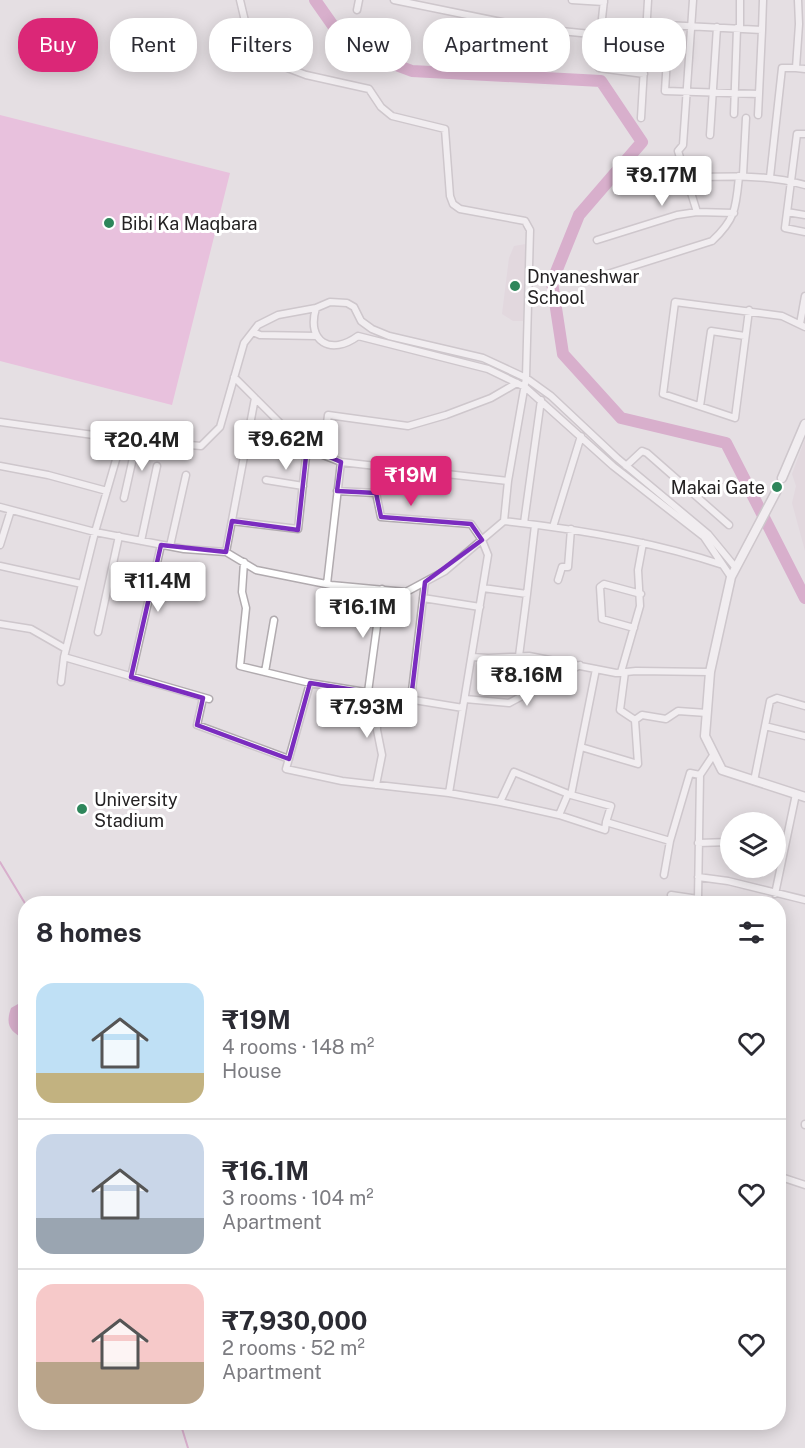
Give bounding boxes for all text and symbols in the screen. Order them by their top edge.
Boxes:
chip: Buy [18,18,98,72]
chip: Rent [110,18,197,72]
chip: Filters [209,18,313,72]
chip: New [325,18,411,72]
chip: Apartment [423,18,570,72]
chip: House [582,18,686,72]
pin: ₹9.17M [613,156,711,207]
text: ₹9.17M [627,163,697,187]
place label: Bibi Ka Maqbara [121,213,258,234]
marker: Bibi Ka Maqbara [102,216,116,230]
place label: Dnyaneshwar School [527,266,639,308]
marker: Dnyaneshwar School [508,279,522,293]
pin: ₹9.62M [237,420,335,471]
pin: ₹20.4M [93,421,191,472]
text: ₹9.62M [248,427,324,451]
text: ₹20.4M [104,428,180,452]
pin: ₹19M [375,456,447,507]
text: ₹19M [385,463,437,487]
place label: Makai Gate [671,477,765,498]
marker: Makai Gate [770,480,784,494]
pin: ₹11.4M [109,562,207,613]
text: ₹11.4M [125,569,191,593]
pin: ₹16.1M [314,588,412,639]
text: ₹16.1M [330,595,396,619]
pin: ₹8.16M [478,656,576,707]
text: ₹8.16M [491,663,563,687]
pin: ₹7.93M [318,688,416,739]
text: ₹7.93M [330,695,404,719]
place label: University Stadium [94,789,178,831]
marker: University Stadium [75,802,89,816]
map controls [720,812,786,878]
button: layers [720,812,786,878]
icon: filters [735,916,768,949]
text: 8 homes [36,917,142,948]
text: ₹19M [222,1004,291,1035]
icon: home [84,1007,156,1079]
icon: heart [735,1027,768,1060]
text: 4 rooms · 148 m² [222,1035,374,1059]
text: House [222,1059,282,1083]
text: ₹16.1M [222,1155,309,1186]
icon: home [84,1158,156,1230]
icon: heart [735,1178,768,1211]
text: 3 rooms · 104 m² [222,1186,374,1210]
text: Apartment [222,1210,322,1234]
text: ₹7,930,000 [222,1305,368,1336]
icon: home [84,1308,156,1380]
icon: heart [735,1328,768,1361]
text: 2 rooms · 52 m² [222,1336,365,1360]
text: Apartment [222,1360,322,1384]

